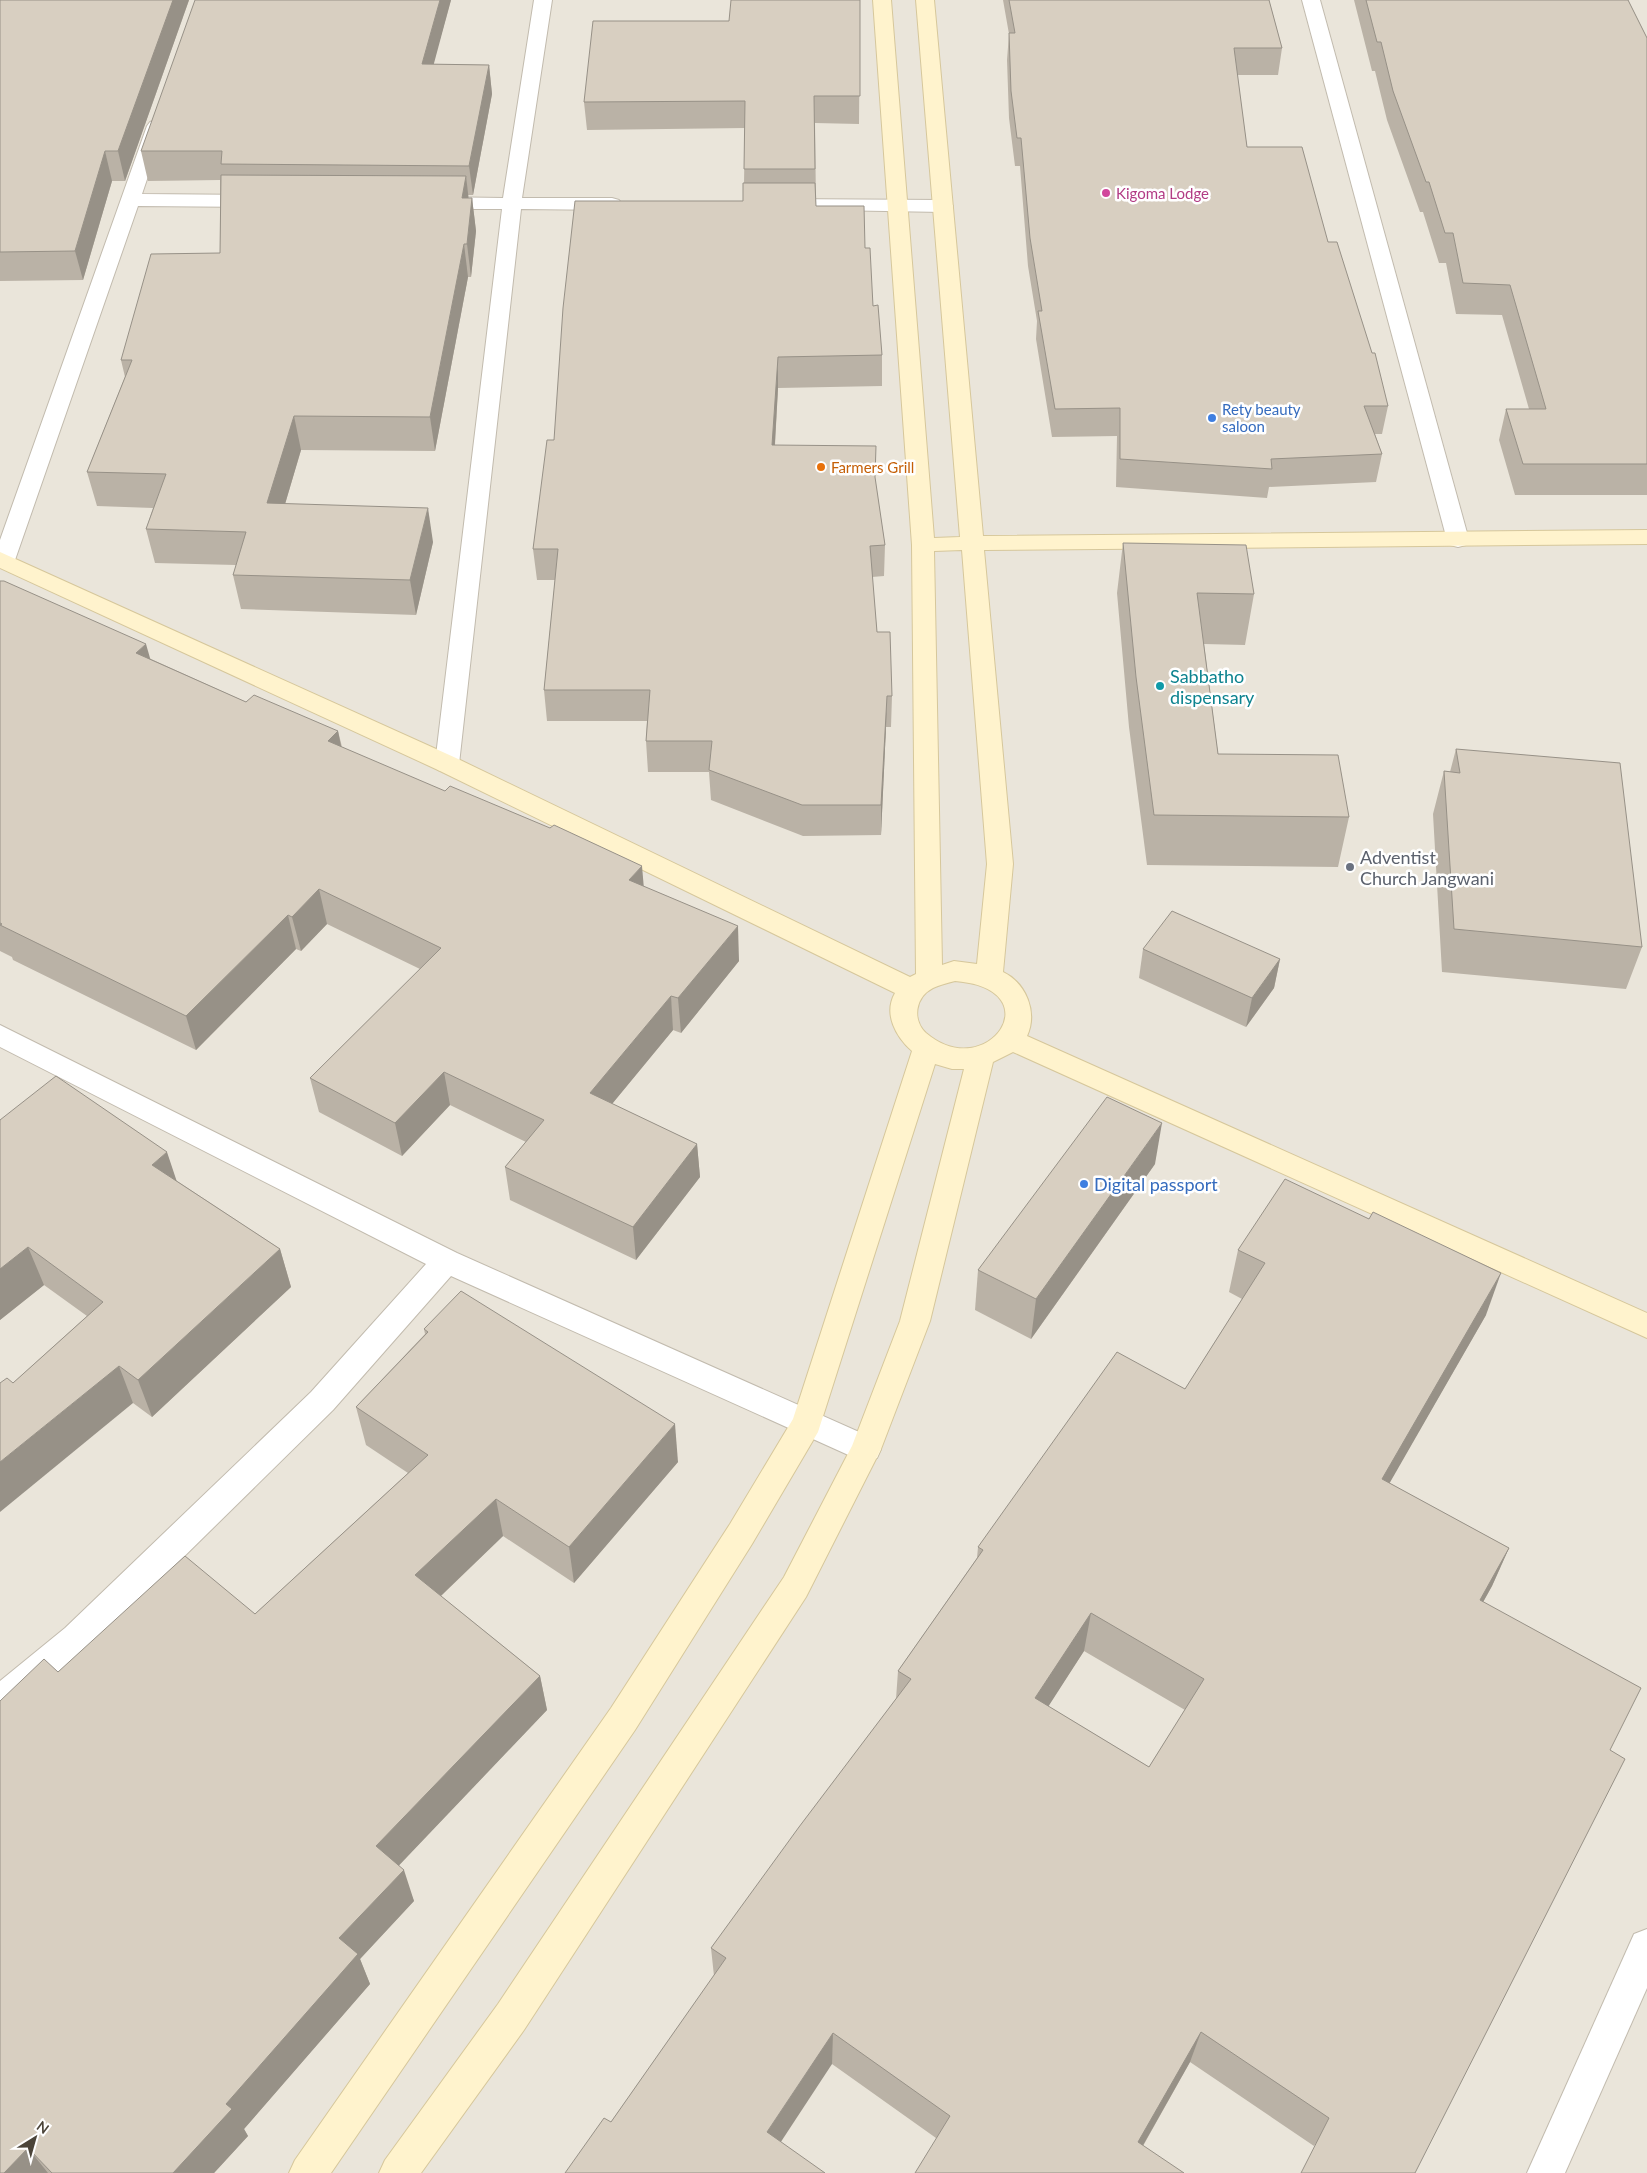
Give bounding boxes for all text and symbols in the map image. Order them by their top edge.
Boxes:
place label: Kigoma Lodge [1116,184,1209,202]
marker: Kigoma Lodge [1100,187,1112,199]
place label: Rety beauty saloon [1222,400,1301,435]
marker: Rety beauty saloon [1206,412,1218,424]
place label: Farmers Grill [831,458,914,476]
marker: Farmers Grill [815,461,827,473]
place label: Sabbatho dispensary [1170,665,1255,708]
marker: Sabbatho dispensary [1154,680,1166,692]
place label: Adventist Church Jangwani [1360,846,1494,889]
marker: Adventist Church Jangwani [1344,861,1356,873]
place label: Digital passport [1094,1173,1218,1195]
marker: Digital passport [1078,1178,1090,1190]
north arrow [10,2113,60,2163]
text: N [34,2117,53,2137]

